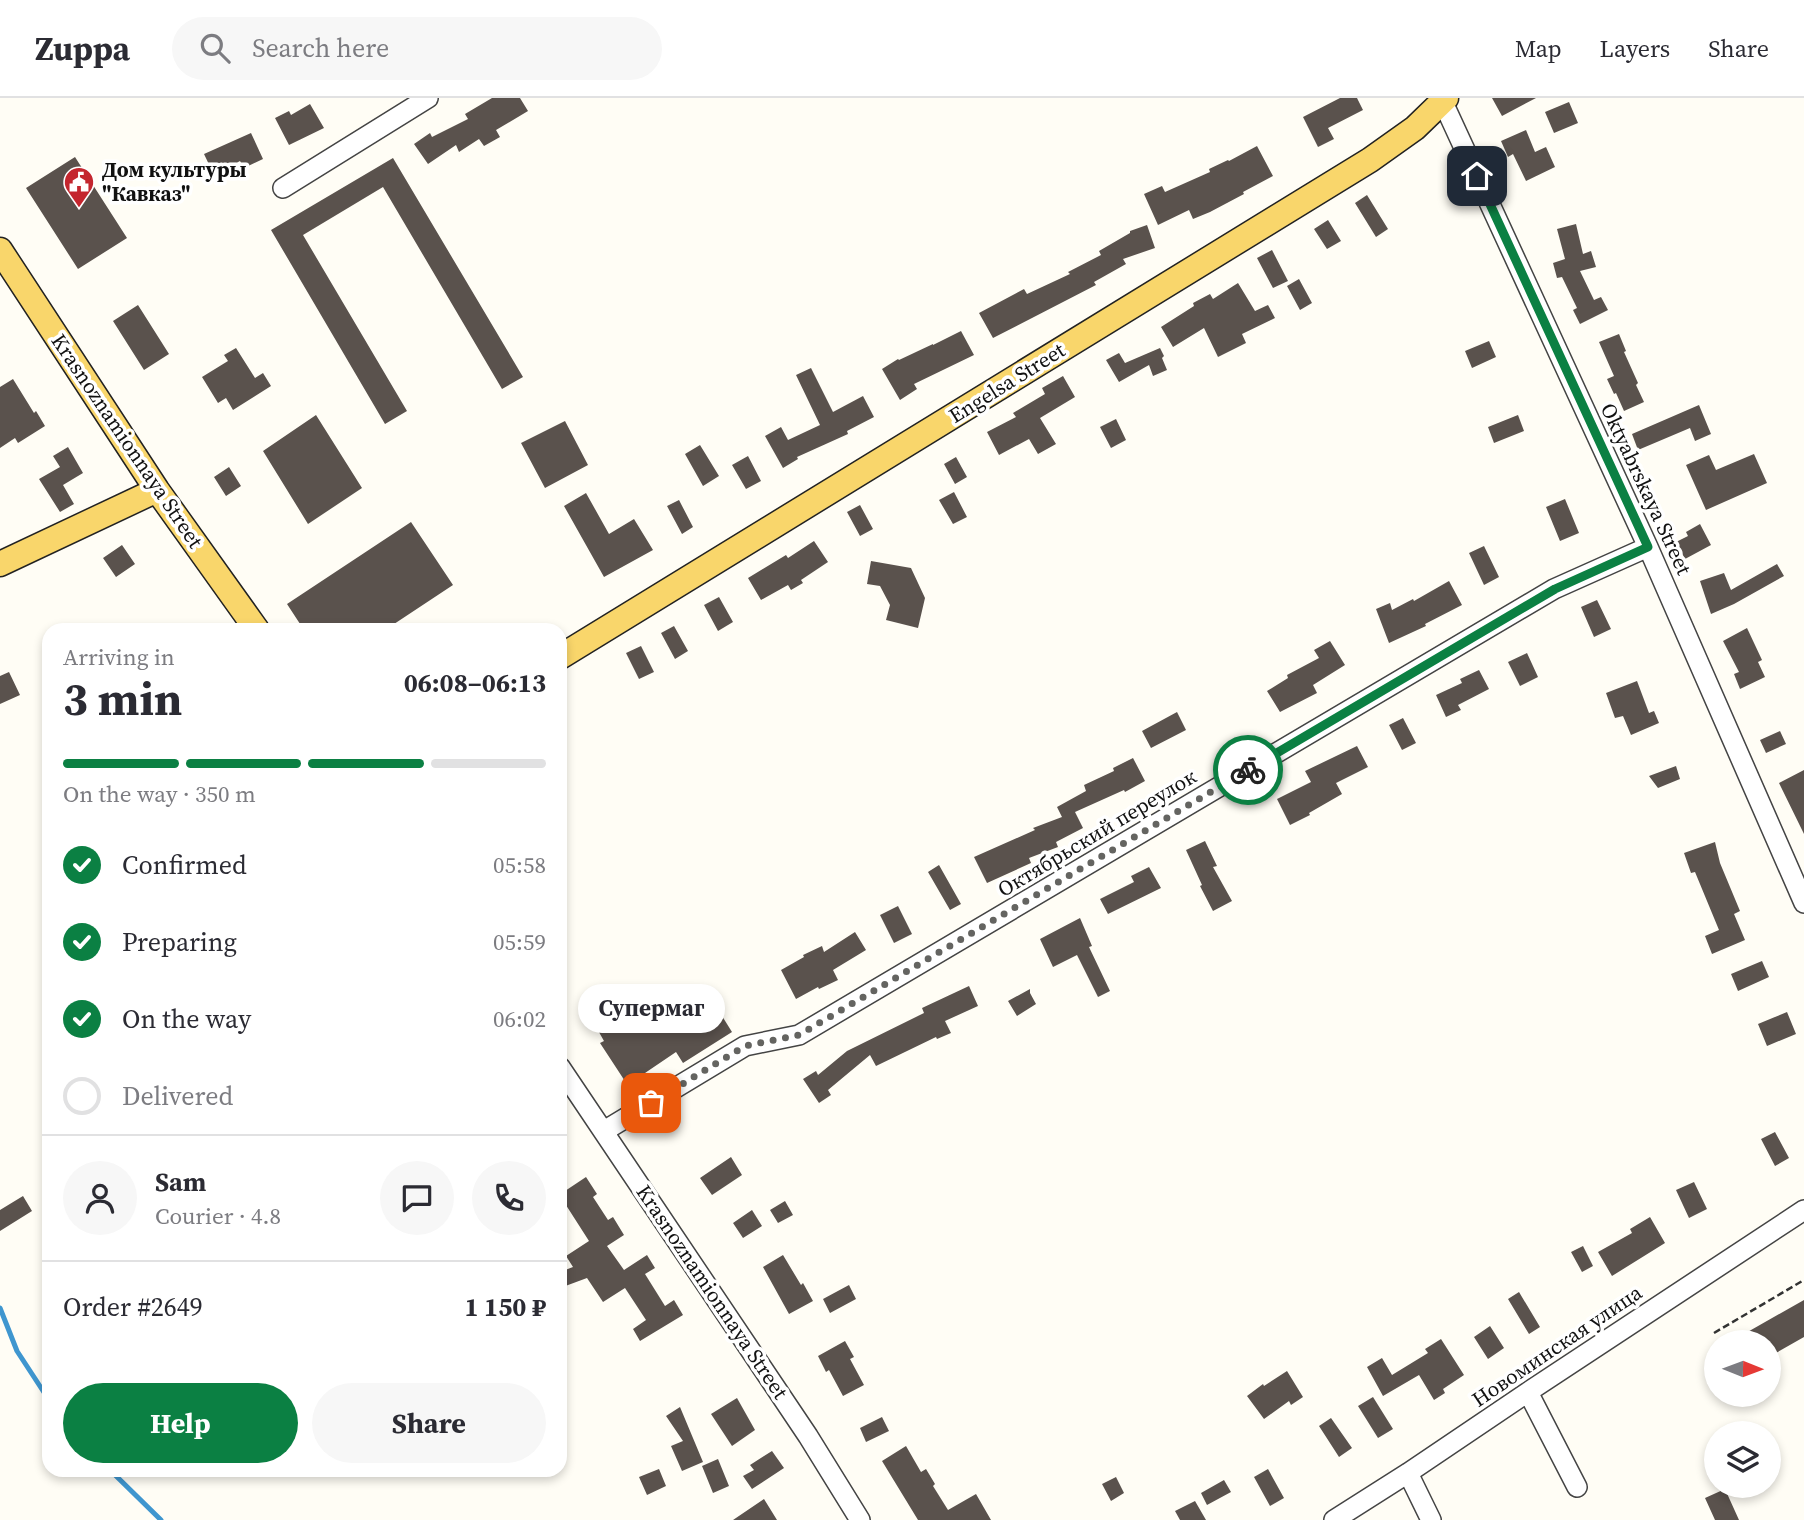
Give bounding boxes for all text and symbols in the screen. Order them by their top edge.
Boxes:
search box [172,17,662,80]
text: Zuppa [35,26,130,71]
icon: search [196,29,234,67]
text: Search here [252,30,389,66]
text: Map [1515,32,1562,65]
text: Layers [1600,32,1670,65]
text: Share [1708,32,1769,65]
pin [1447,146,1507,206]
place label: Дом культуры "Кавказ" [102,155,246,208]
icon: home [1458,157,1496,195]
public building icon: Дом культуры "Кавказ" [62,165,96,209]
street label: Krasnoznamionnaya Street [45,328,210,554]
street label: Engelsa Street [943,335,1070,430]
street label: Oktyabrskaya Street [1594,398,1699,579]
text: Arriving in [63,641,175,673]
text: 06:08–06:13 [404,665,546,701]
text: 3 min [63,667,182,730]
courier [1213,735,1283,805]
icon: bike [1229,751,1267,789]
street label: Октябрьский переулок [992,761,1202,903]
text: On the way · 350 m [63,778,256,810]
icon: check [63,846,101,884]
text: Confirmed [122,847,247,883]
text: 05:58 [493,849,546,881]
icon: check [63,923,101,961]
text: Preparing [122,924,237,960]
text: 05:59 [493,926,546,958]
callout: Супермаг [578,984,724,1033]
text: Супермаг [598,992,705,1024]
icon: check [63,1000,101,1038]
text: On the way [122,1001,251,1037]
text: 06:02 [493,1003,546,1035]
pin [621,1073,681,1133]
text: Delivered [122,1078,233,1114]
icon: bag [632,1084,670,1122]
button: person [63,1161,137,1235]
button: chat [380,1161,454,1235]
button: phone [472,1161,546,1235]
text: Sam [155,1164,206,1200]
street label: Krasnoznamionnaya Street [630,1179,795,1405]
text: Courier · 4.8 [155,1200,281,1232]
street label: Новоминская улица [1466,1278,1648,1413]
text: Order #2649 [63,1289,203,1325]
text: 1 150 ₽ [464,1289,546,1325]
north arrow [1704,1330,1782,1407]
map controls [1704,1330,1781,1498]
button: Help [63,1383,298,1463]
button: Share [312,1383,546,1463]
button: layers [1704,1421,1781,1498]

